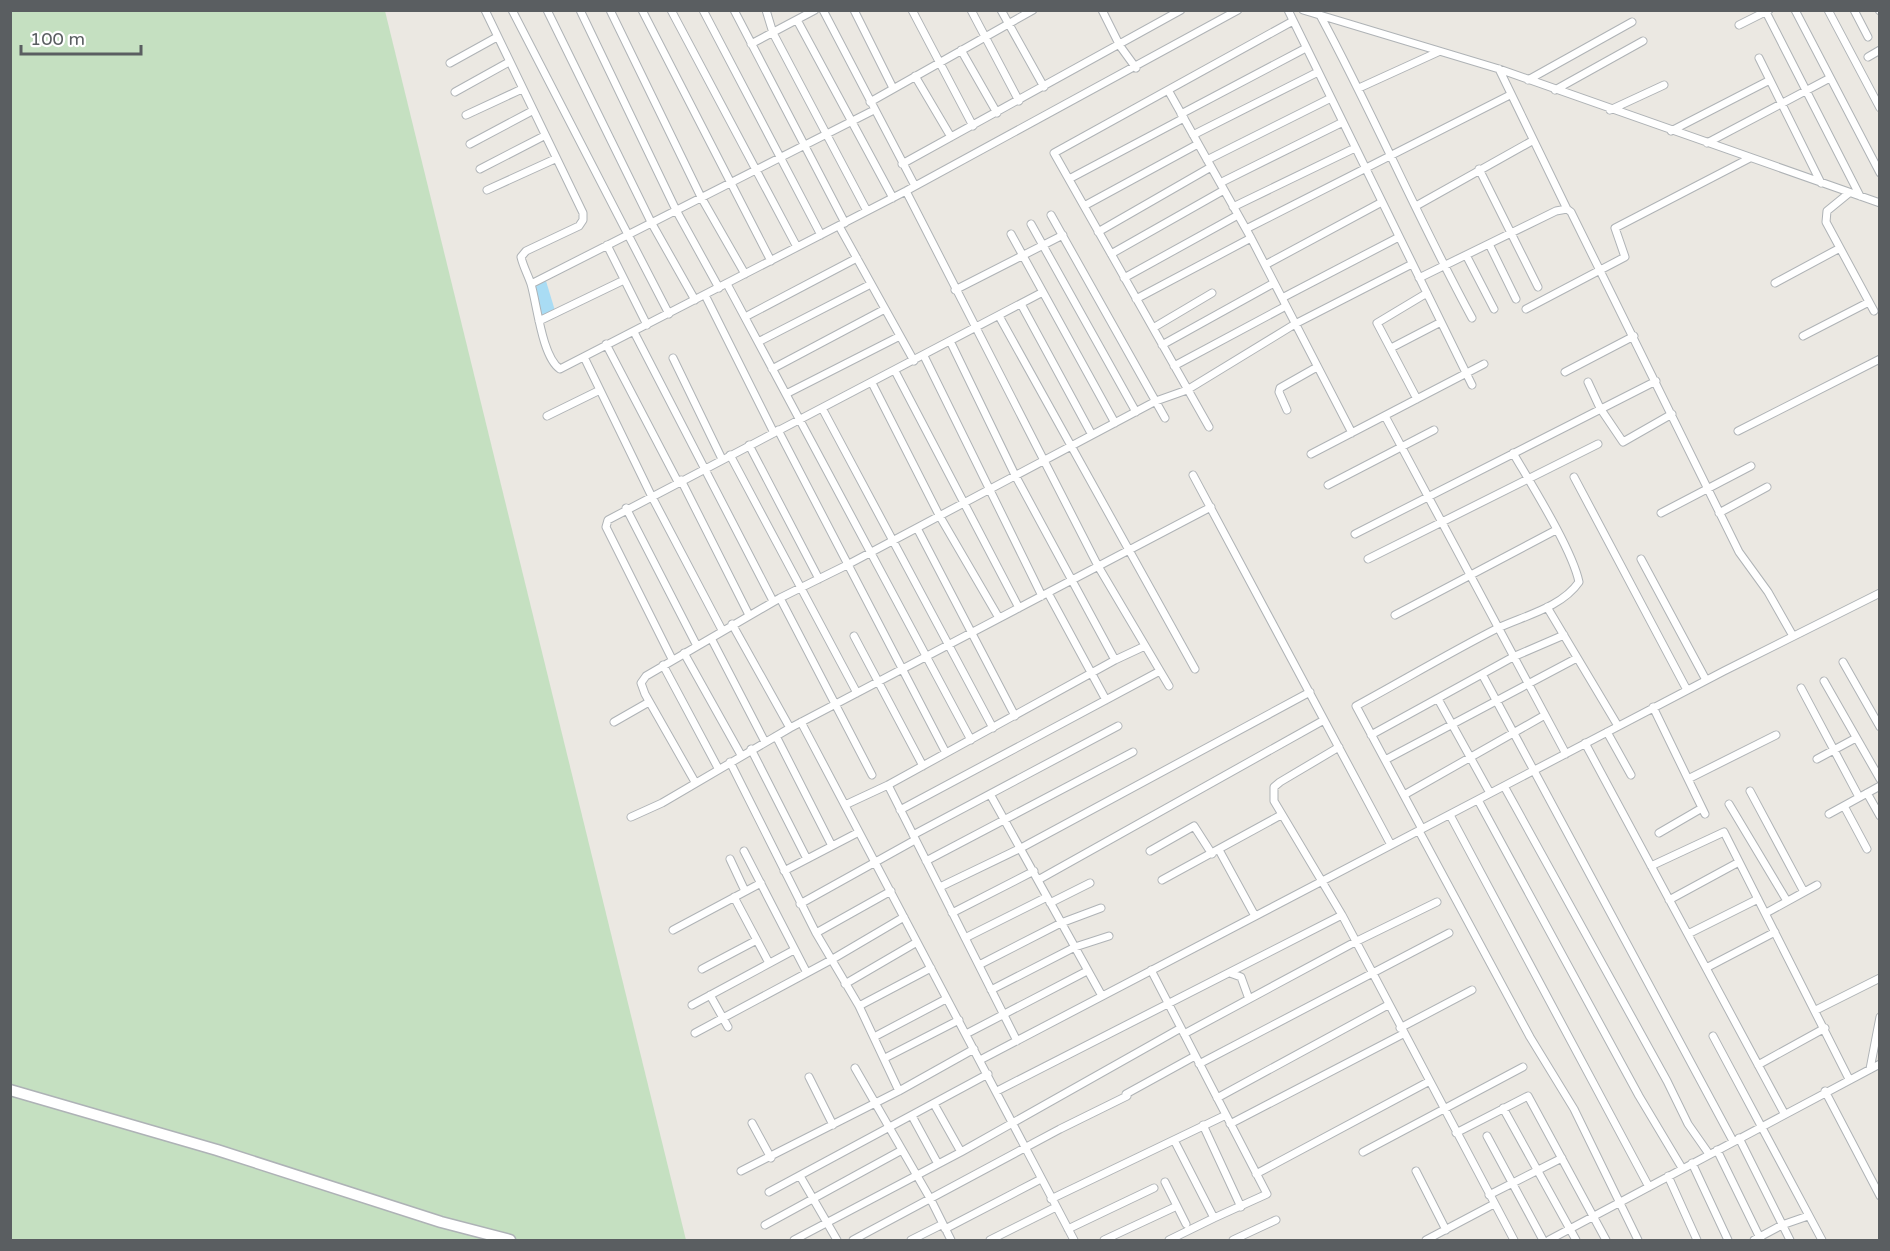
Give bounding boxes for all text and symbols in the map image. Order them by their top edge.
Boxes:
scale bar [21,18,141,56]
text: 100 m [30,28,85,50]

